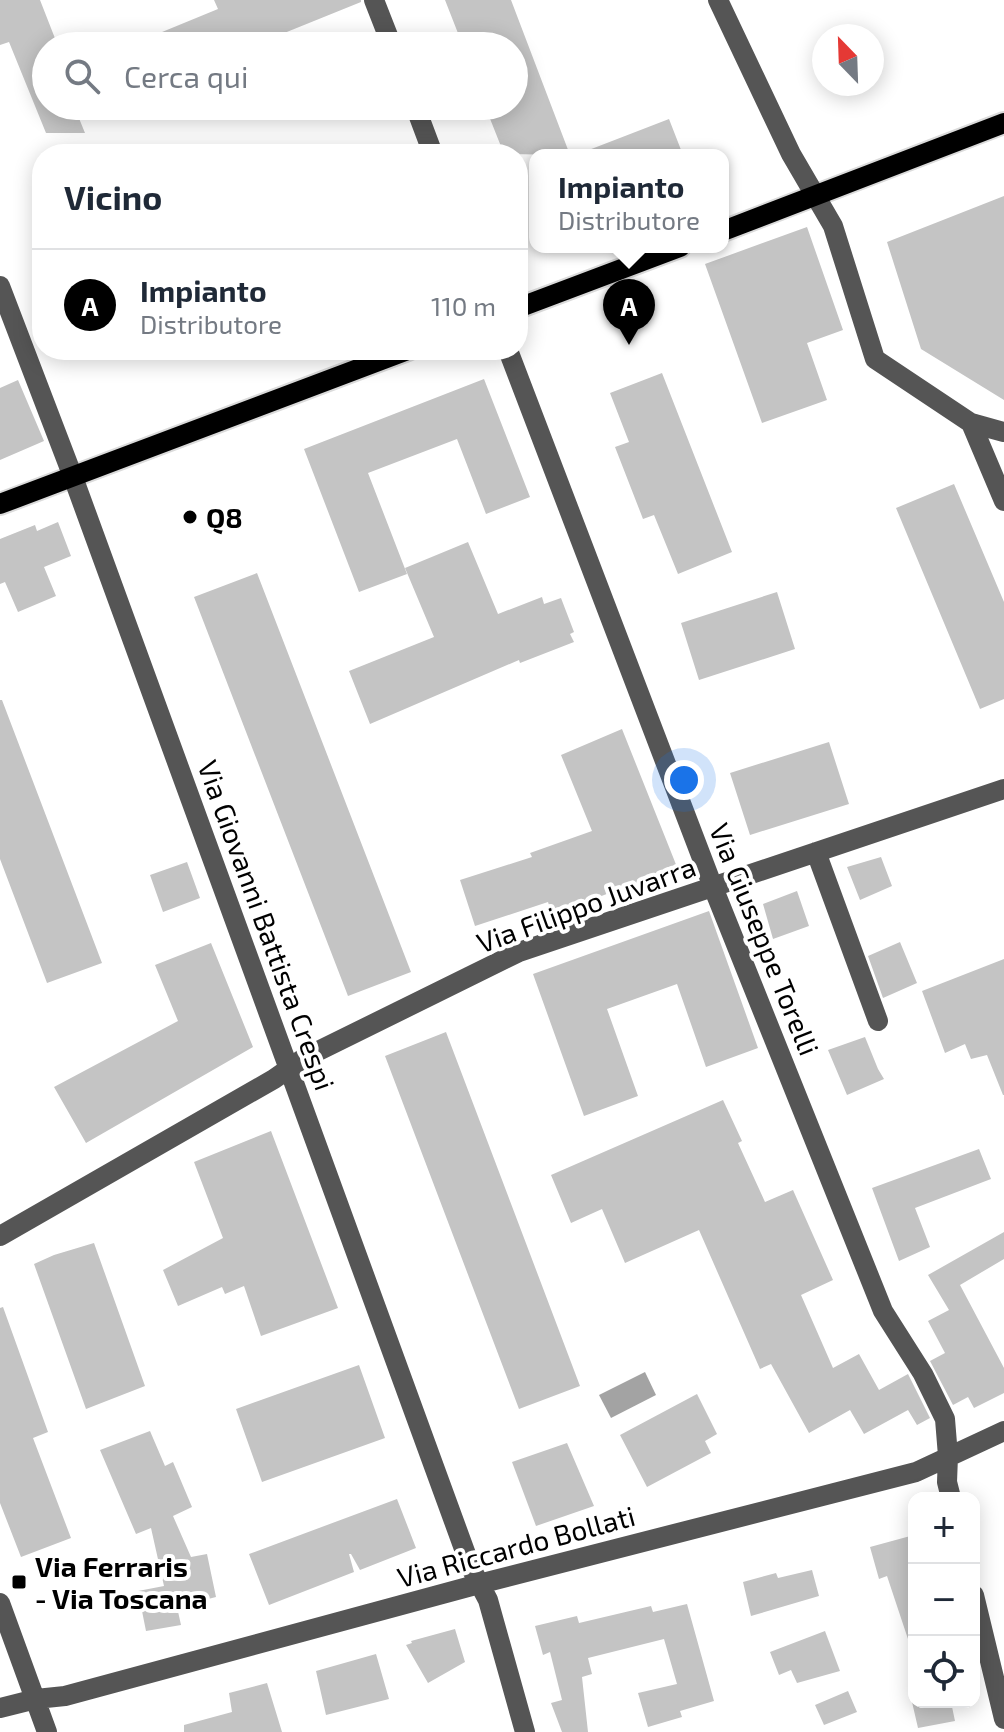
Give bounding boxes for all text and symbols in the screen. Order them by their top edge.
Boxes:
north arrow [812,24,884,96]
search box [32,32,528,120]
icon: search [60,54,104,98]
text: Cerca qui [124,58,248,94]
popup [529,149,729,253]
text: Impianto [558,168,685,204]
text: Vicino [64,176,162,217]
text: Distributore [558,204,700,235]
text: Impianto [140,272,267,308]
pin: A [603,279,655,345]
text: A [82,290,98,321]
text: 110 m [431,290,496,321]
text: Distributore [140,308,282,339]
place label: Q8 [206,500,243,535]
marker: Q8 [181,508,199,526]
street label: Via Giovanni Battista Crespi [191,755,343,1095]
your location [664,760,704,800]
street label: Via Giuseppe Torelli [703,818,827,1060]
street label: Via Filippo Juvarra [472,849,700,959]
map controls [908,1492,980,1708]
button: + [908,1492,980,1564]
street label: Via Riccardo Bollati [394,1498,638,1594]
place label: Via Ferraris - Via Toscana [35,1549,207,1615]
button: − [908,1564,980,1636]
marker: Via Ferraris - Via Toscana [10,1573,28,1591]
button: locate [908,1636,980,1708]

